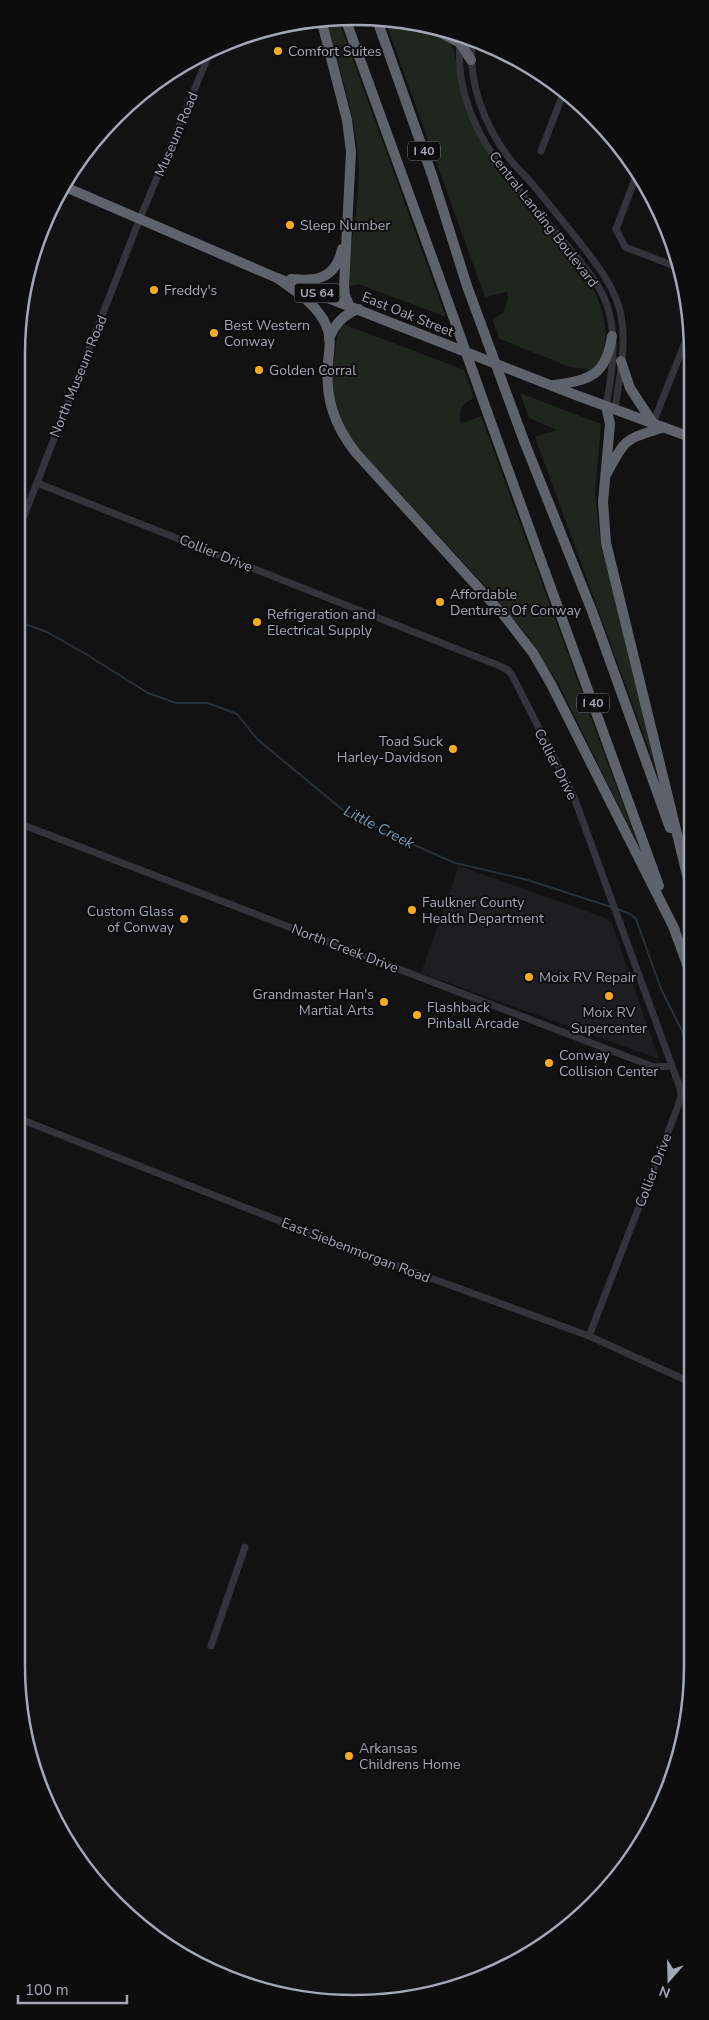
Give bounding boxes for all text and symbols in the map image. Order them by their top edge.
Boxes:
place label: Comfort Suites [288,42,382,61]
marker: Comfort Suites [272,45,284,57]
street label: Museum Road [150,89,203,179]
road number: I 40 [408,142,440,160]
street label: Central Landing Boulevard [485,147,603,291]
place label: Sleep Number [300,216,390,235]
marker: Sleep Number [284,219,296,231]
place label: Freddy's [164,281,218,300]
marker: Freddy's [148,284,160,296]
road number: US 64 [294,284,340,302]
street label: East Oak Street [359,287,457,342]
street label: North Museum Road [45,312,112,440]
place label: Best Western Conway [224,316,310,351]
marker: Best Western Conway [208,327,220,339]
place label: Golden Corral [269,361,357,380]
marker: Golden Corral [253,364,265,376]
street label: Collier Drive [176,530,255,577]
place label: Affordable Dentures Of Conway [450,585,582,620]
marker: Affordable Dentures Of Conway [434,596,446,608]
place label: Refrigeration and Electrical Supply [267,605,376,640]
marker: Refrigeration and Electrical Supply [251,616,263,628]
road number: I 40 [577,694,609,712]
street label: Collier Drive [529,725,582,803]
place label: Toad Suck Harley-Davidson [337,732,444,767]
marker: Toad Suck Harley-Davidson [447,743,459,755]
water label: Little Creek [340,801,418,854]
place label: Faulkner County Health Department [422,893,544,928]
place label: Custom Glass of Conway [87,902,175,937]
marker: Faulkner County Health Department [406,904,418,916]
marker: Custom Glass of Conway [178,913,190,925]
street label: North Creek Drive [289,919,401,978]
place label: Moix RV Repair [539,968,636,987]
marker: Moix RV Repair [523,971,535,983]
place label: Grandmaster Han's Martial Arts [253,985,374,1020]
marker: Moix RV Supercenter [603,990,615,1002]
marker: Grandmaster Han's Martial Arts [378,996,390,1008]
place label: Flashback Pinball Arcade [427,998,519,1033]
place label: Moix RV Supercenter [571,1003,647,1038]
marker: Flashback Pinball Arcade [411,1009,423,1021]
place label: Conway Collision Center [559,1046,658,1081]
marker: Conway Collision Center [543,1057,555,1069]
street label: Collier Drive [631,1131,676,1210]
street label: East Siebenmorgan Road [279,1213,433,1288]
place label: Arkansas Childrens Home [359,1739,460,1774]
marker: Arkansas Childrens Home [343,1750,355,1762]
north arrow [644,1955,694,2005]
scale bar [18,1972,126,2004]
text: 100 m [25,1980,69,2000]
text: N [657,1981,673,2002]

